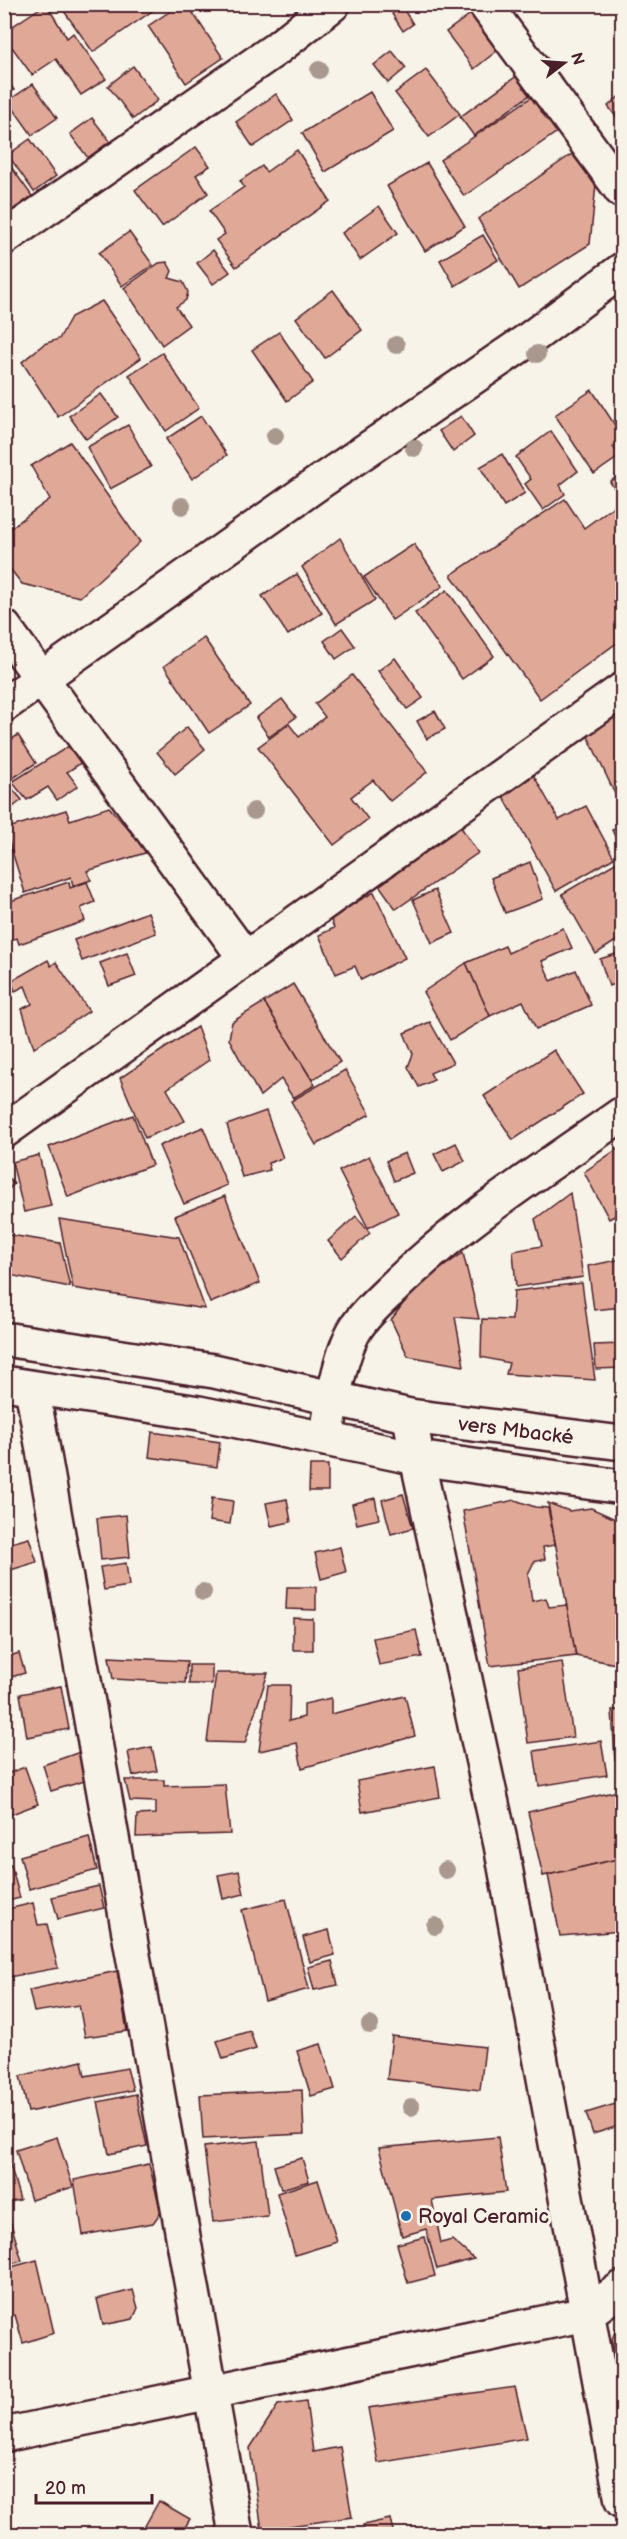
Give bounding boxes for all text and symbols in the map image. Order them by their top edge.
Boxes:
north arrow [534,33,594,93]
text: N [566,51,588,68]
street label: vers Mbacké [456,1412,575,1450]
place label: Royal Ceramic [418,2205,549,2229]
marker: Royal Ceramic [399,2209,413,2223]
scale bar [36,2467,152,2505]
text: 20 m [45,2478,86,2499]

